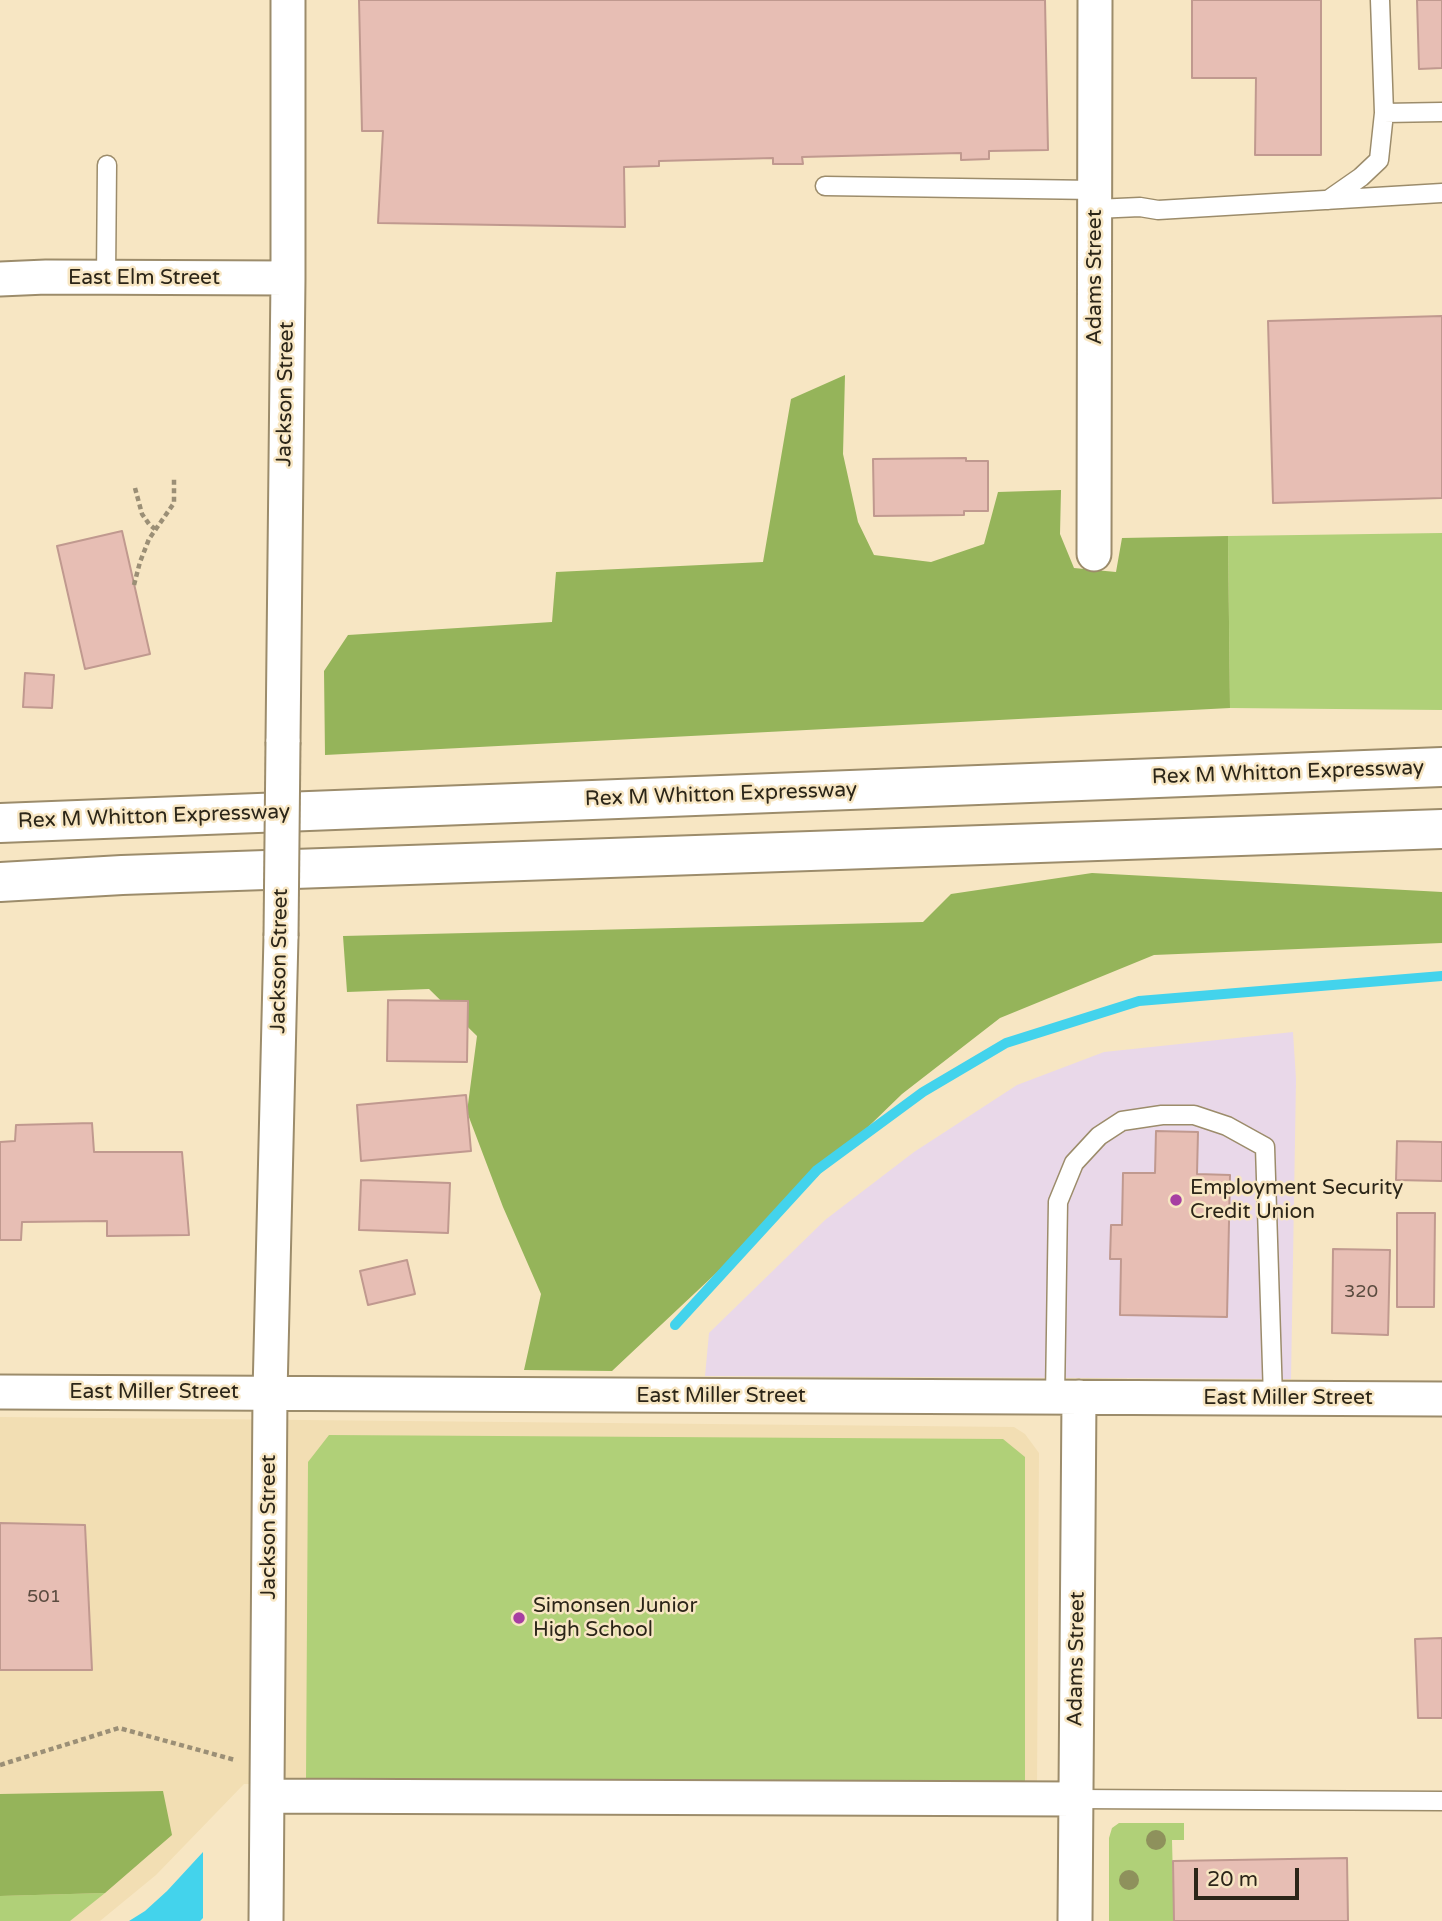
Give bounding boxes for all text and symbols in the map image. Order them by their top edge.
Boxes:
street label: Adams Street [1082,209,1108,345]
street label: East Elm Street [68,265,220,291]
street label: Jackson Street [272,321,300,467]
street label: Rex M Whitton Expressway [1151,756,1425,790]
street label: Rex M Whitton Expressway [584,778,858,812]
street label: Rex M Whitton Expressway [17,800,291,834]
street label: Jackson Street [266,888,294,1034]
place label: Employment Security Credit Union [1190,1175,1403,1225]
marker: Employment Security Credit Union [1168,1192,1184,1208]
house number: 320 [1344,1281,1378,1303]
street label: East Miller Street [69,1379,239,1405]
street label: East Miller Street [636,1383,806,1409]
street label: East Miller Street [1203,1385,1373,1411]
street label: Jackson Street [256,1454,282,1600]
house number: 501 [27,1586,61,1608]
street label: Adams Street [1063,1591,1091,1727]
place label: Simonsen Junior High School [533,1593,697,1643]
marker: Simonsen Junior High School [511,1610,527,1626]
scale bar [1197,1854,1302,1898]
text: 20 m [1207,1867,1258,1892]

